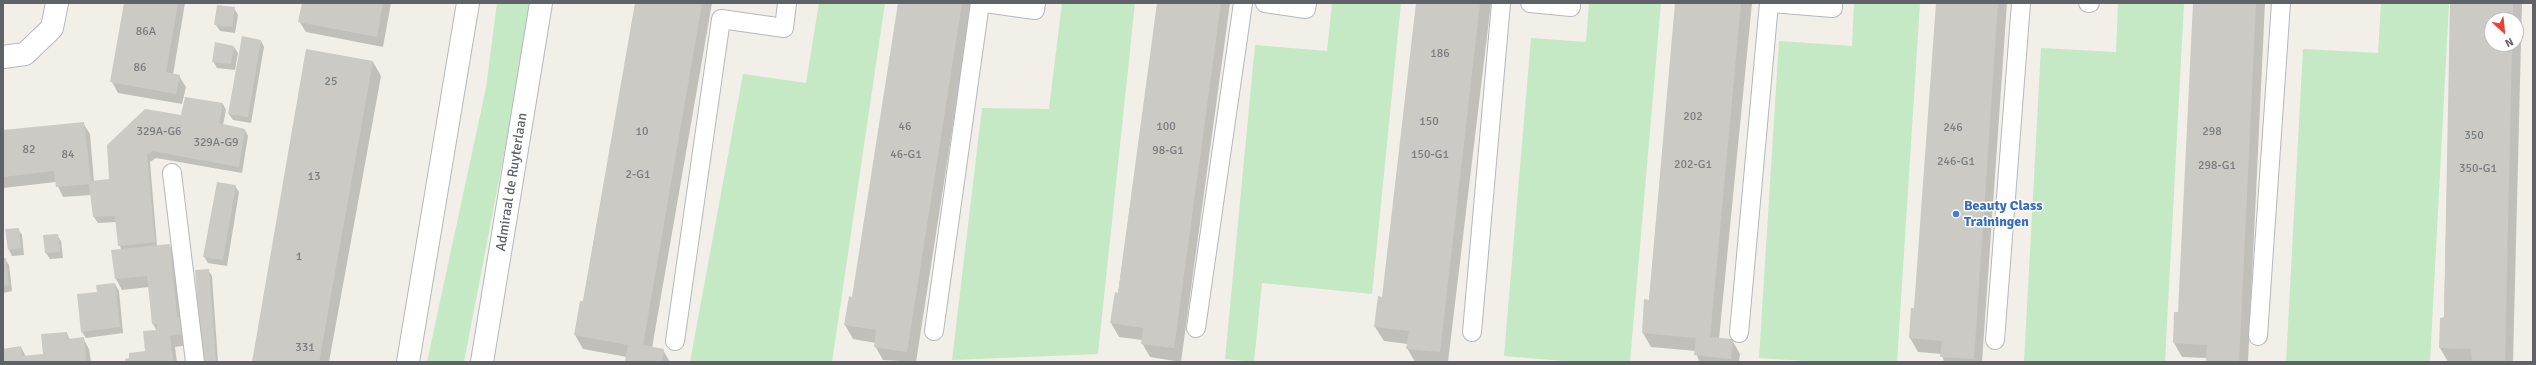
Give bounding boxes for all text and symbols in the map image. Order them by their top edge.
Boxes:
north arrow [2484,12,2524,52]
house number: 86A [136,25,156,39]
text: N [2503,35,2516,50]
house number: 186 [1430,47,1450,61]
house number: 86 [134,61,146,75]
house number: 25 [325,75,337,89]
house number: 202 [1683,110,1703,124]
street label: Admiraal de Ruyterlaan [493,111,531,253]
house number: 150 [1419,115,1439,129]
house number: 46 [899,120,911,134]
house number: 100 [1156,120,1176,134]
house number: 246 [1943,121,1963,135]
house number: 329A-G6 [136,125,182,139]
house number: 10 [636,125,648,139]
house number: 298 [2202,125,2222,139]
house number: 350 [2464,129,2484,143]
house number: 329A-G9 [193,136,239,150]
house number: 82 [23,143,35,157]
house number: 98-G1 [1152,144,1184,158]
house number: 84 [62,148,74,162]
house number: 46-G1 [890,148,922,162]
house number: 150-G1 [1411,148,1449,162]
house number: 246-G1 [1937,155,1975,169]
house number: 202-G1 [1674,158,1712,172]
house number: 298-G1 [2198,159,2236,173]
house number: 350-G1 [2459,162,2497,176]
house number: 2-G1 [626,168,650,182]
house number: 13 [308,170,320,184]
place label: Beauty Class Trainingen [1964,198,2042,230]
marker: Beauty Class Trainingen [1951,209,1961,219]
house number: 1 [296,250,302,264]
house number: 331 [295,341,315,355]

